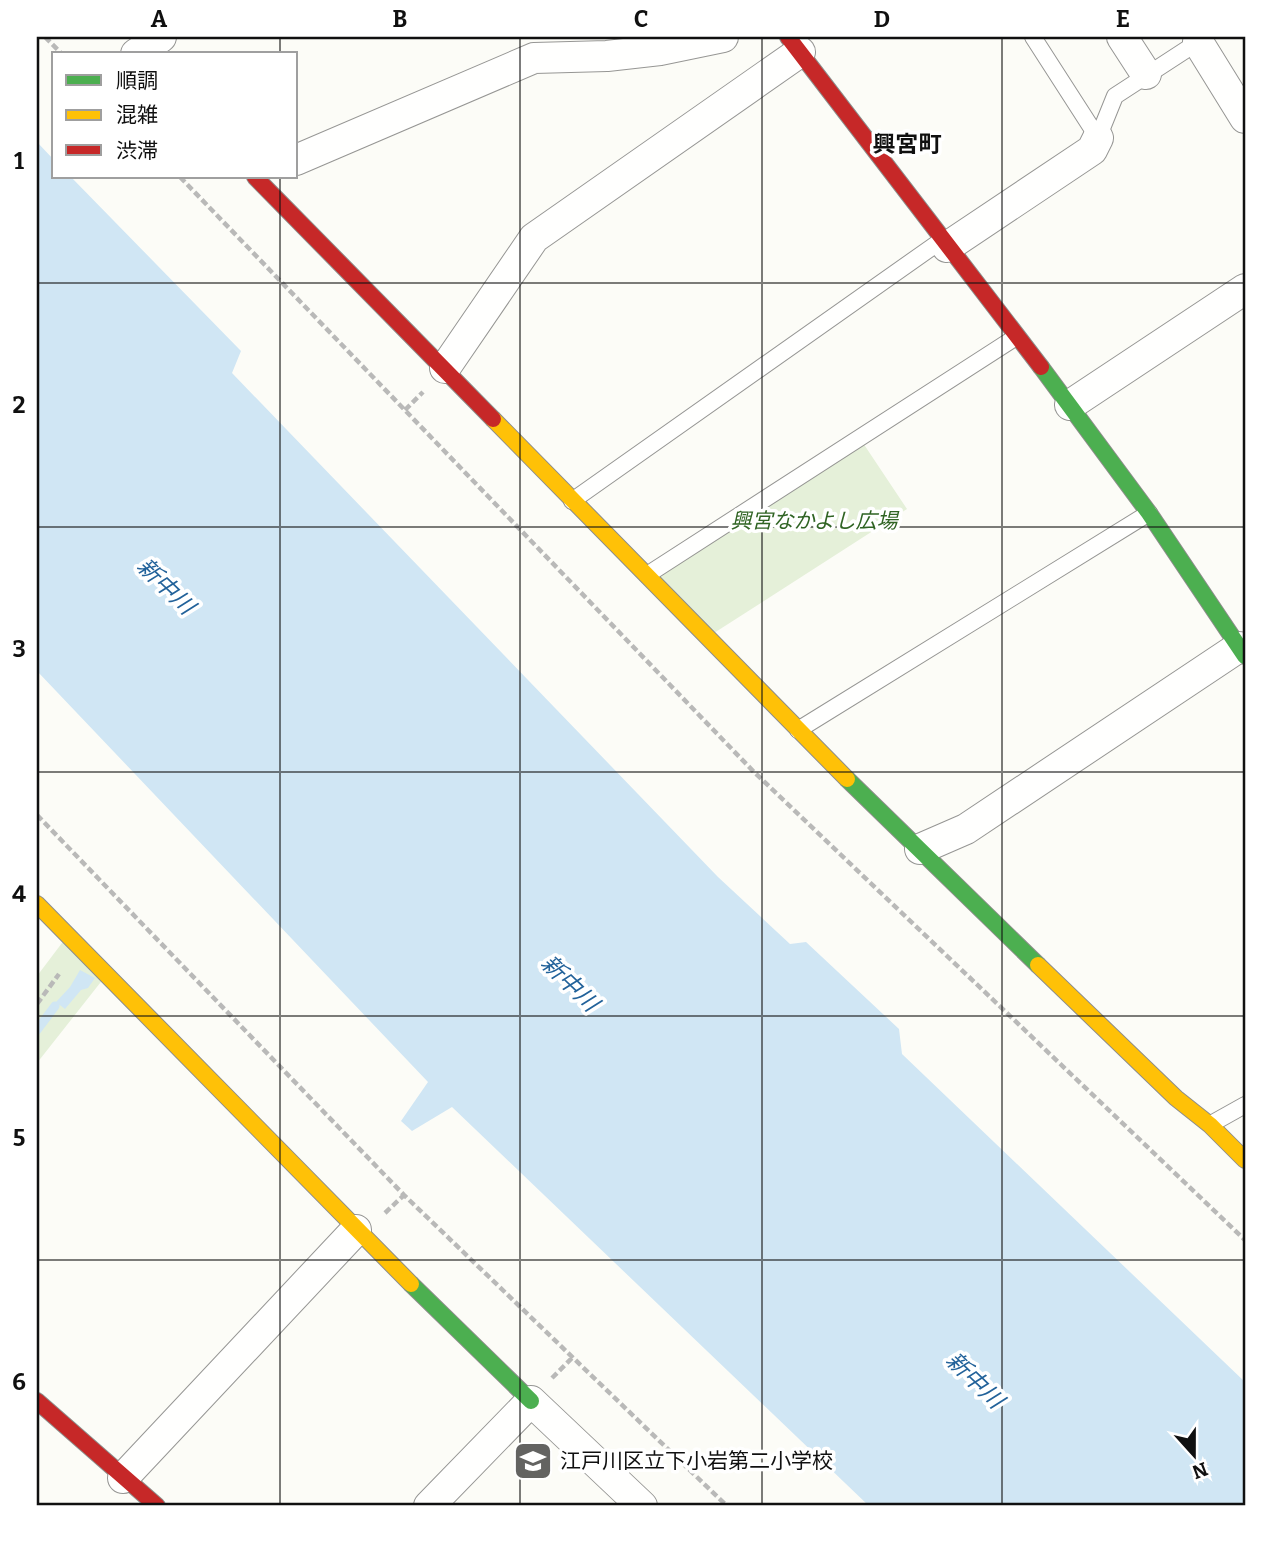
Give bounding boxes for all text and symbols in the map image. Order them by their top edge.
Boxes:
text: A [151,5,168,33]
text: B [393,5,407,33]
text: C [634,5,648,33]
text: D [874,5,890,33]
text: E [1116,5,1130,33]
legend [52,52,298,178]
text: 順調 [116,68,158,94]
text: 混雑 [116,102,158,128]
district label: 興宮町 [873,130,942,158]
text: 渋滞 [116,138,158,164]
text: 1 [14,147,24,175]
text: 2 [13,391,26,419]
park label: 興宮なかよし広場 [731,508,899,534]
water label: 新中川 [131,552,203,622]
text: 3 [12,635,26,663]
text: 4 [12,880,26,908]
water label: 新中川 [535,949,607,1019]
text: 5 [13,1124,25,1152]
water label: 新中川 [940,1346,1012,1416]
text: 6 [12,1368,26,1396]
north arrow [1160,1420,1230,1490]
school or university icon: 江戸川区立下小岩第二小学校 [512,1440,554,1482]
place label: 江戸川区立下小岩第二小学校 [560,1448,833,1474]
text: N [1189,1457,1211,1484]

